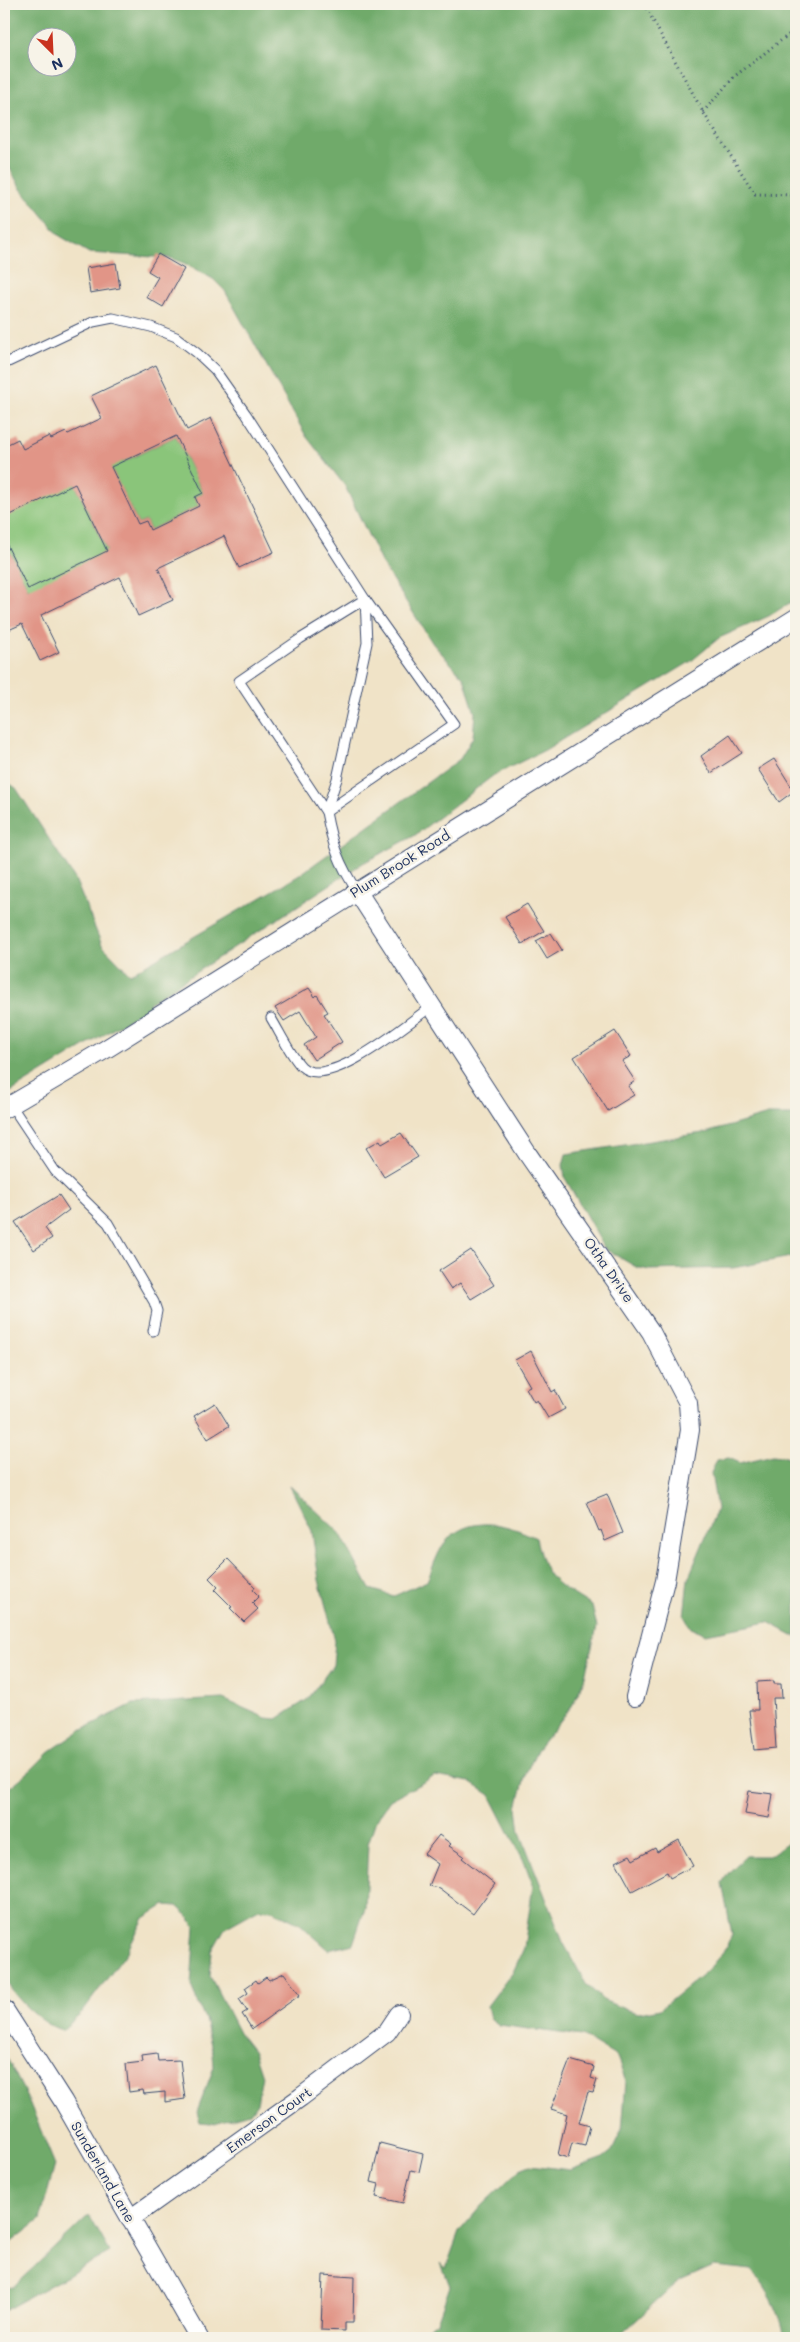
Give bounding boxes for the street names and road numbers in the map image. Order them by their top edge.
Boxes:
street label: Plum Brook Road [346,825,453,902]
street label: Otha Drive [580,1233,639,1306]
street label: Emerson Court [222,2082,315,2157]
street label: Sunderland Lane [67,2118,140,2226]

